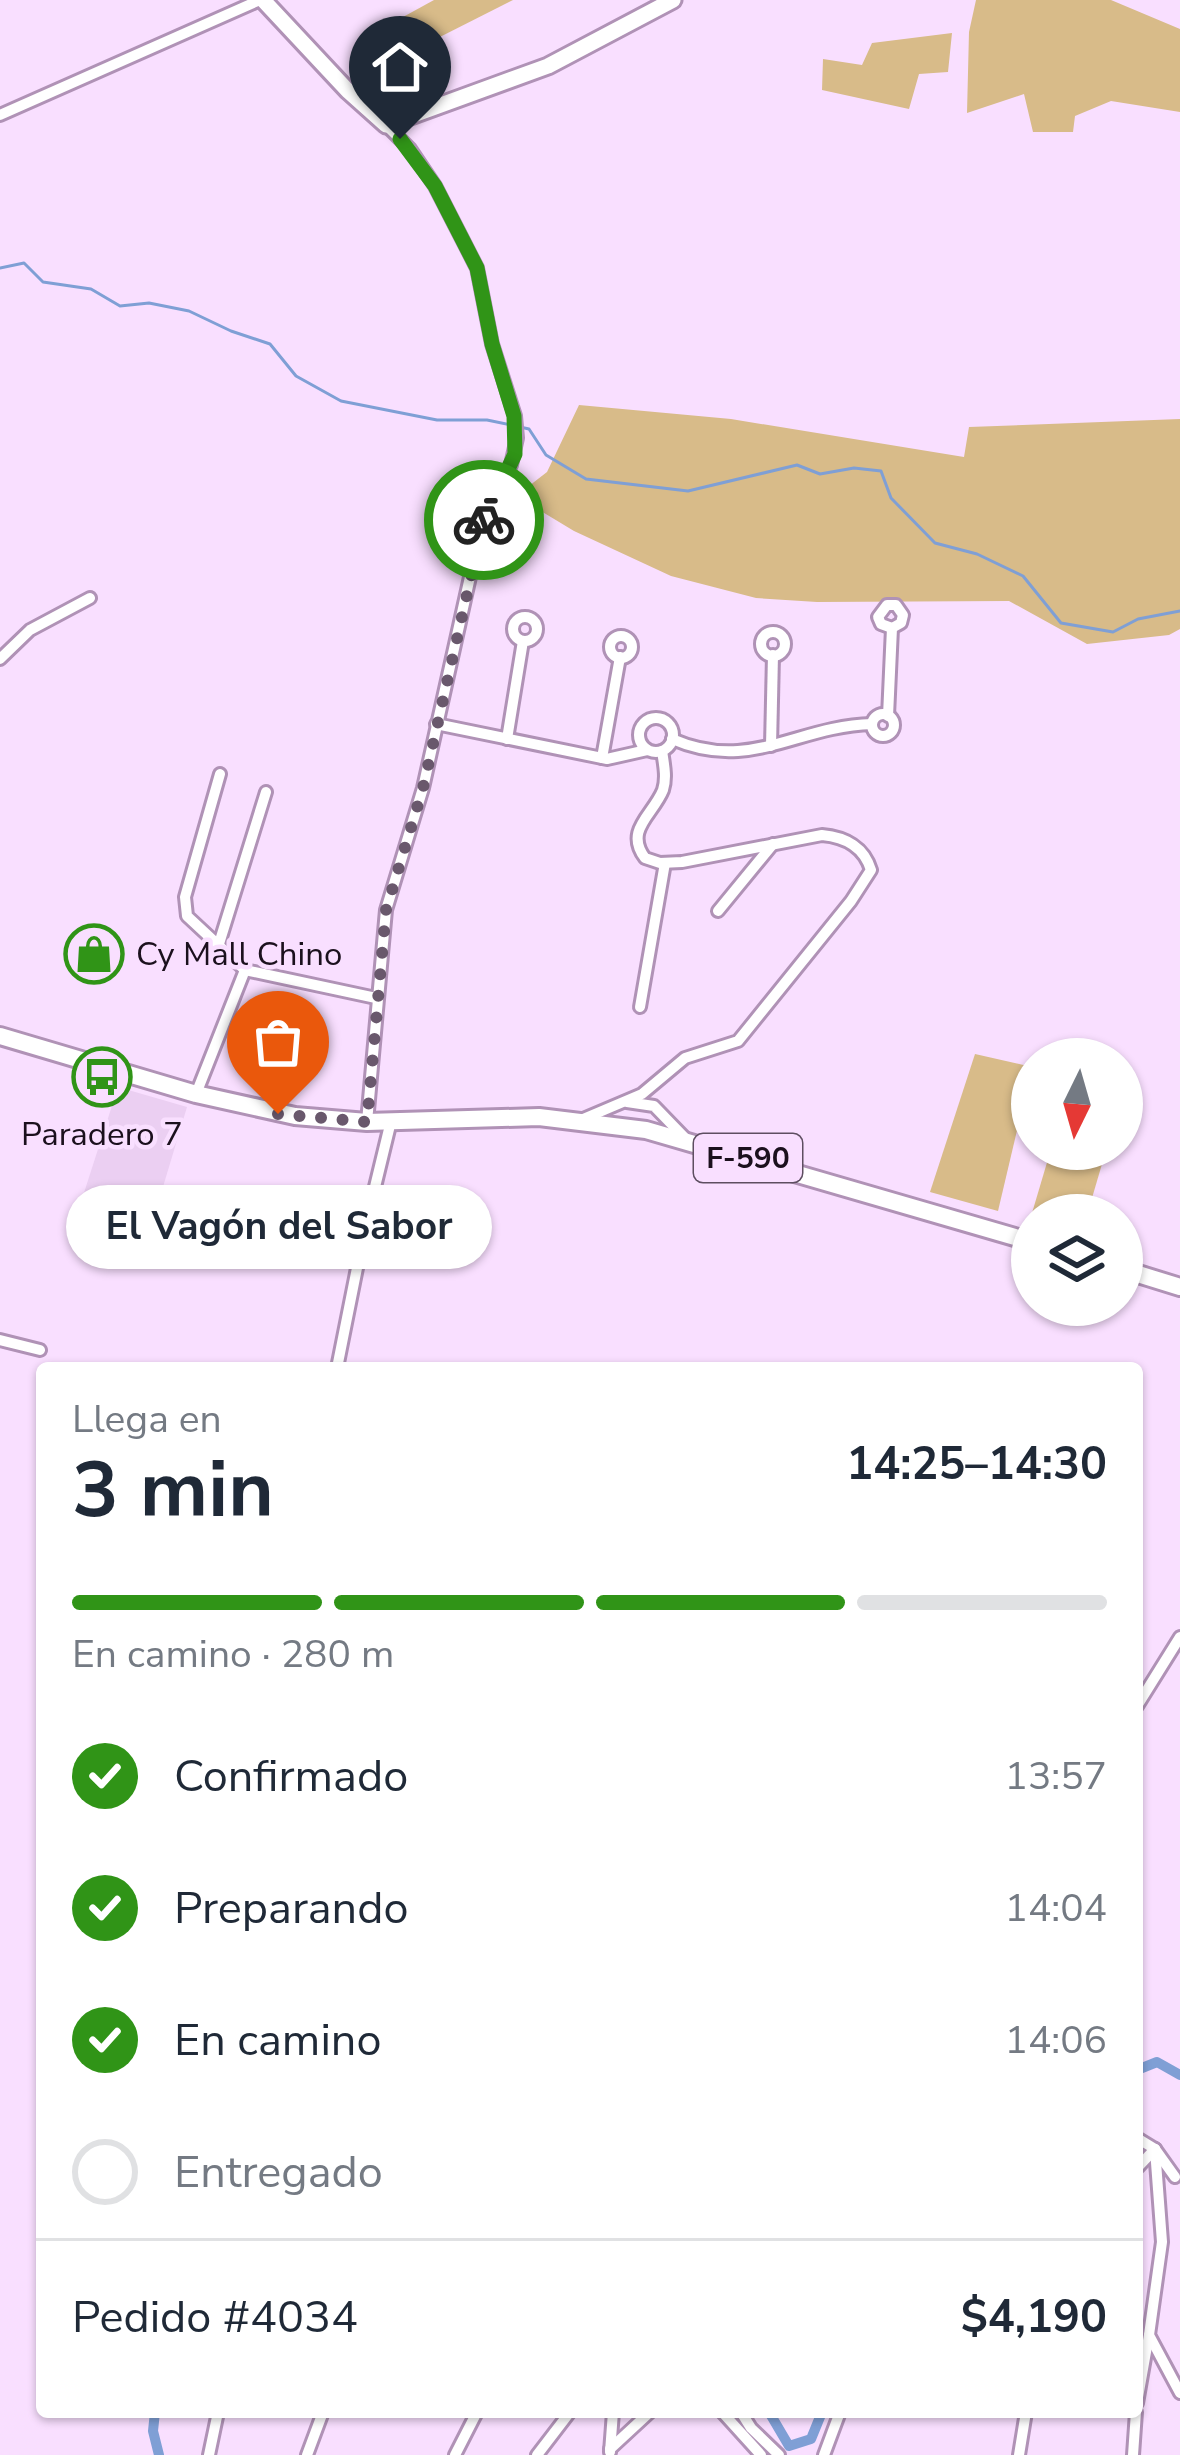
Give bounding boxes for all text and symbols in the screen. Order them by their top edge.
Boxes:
pin [349,16,451,139]
icon: home [367,34,433,100]
courier [424,460,544,580]
icon: bike [451,487,517,553]
shop icon: Cy Mall Chino [63,923,125,985]
place label: Cy Mall Chino [136,932,342,977]
pin [227,991,329,1114]
icon: bag [245,1009,311,1075]
north arrow [1011,1038,1143,1170]
map controls [1011,1038,1143,1326]
bus stop icon: Paradero 7 [71,1046,133,1108]
place label: Paradero 7 [21,1112,183,1157]
road number: F-590 [694,1134,802,1182]
callout: El Vagón del Sabor [65,1186,491,1270]
button: layers [1011,1194,1143,1326]
text: El Vagón del Sabor [105,1200,453,1253]
text: Llega en [72,1393,222,1446]
text: 14:25–14:30 [846,1434,1107,1495]
text: 3 min [72,1437,274,1544]
text: En camino · 280 m [72,1628,394,1681]
icon: check [72,1743,138,1809]
text: Confirmado [174,1746,408,1807]
text: 13:57 [1005,1750,1107,1803]
icon: check [72,1875,138,1941]
text: Preparando [174,1878,408,1939]
text: 14:04 [1005,1882,1107,1935]
icon: check [72,2007,138,2073]
text: En camino [174,2010,381,2071]
text: 14:06 [1005,2014,1107,2067]
text: Entregado [174,2142,383,2203]
text: Pedido #4034 [72,2287,358,2348]
text: $4,190 [961,2287,1107,2348]

